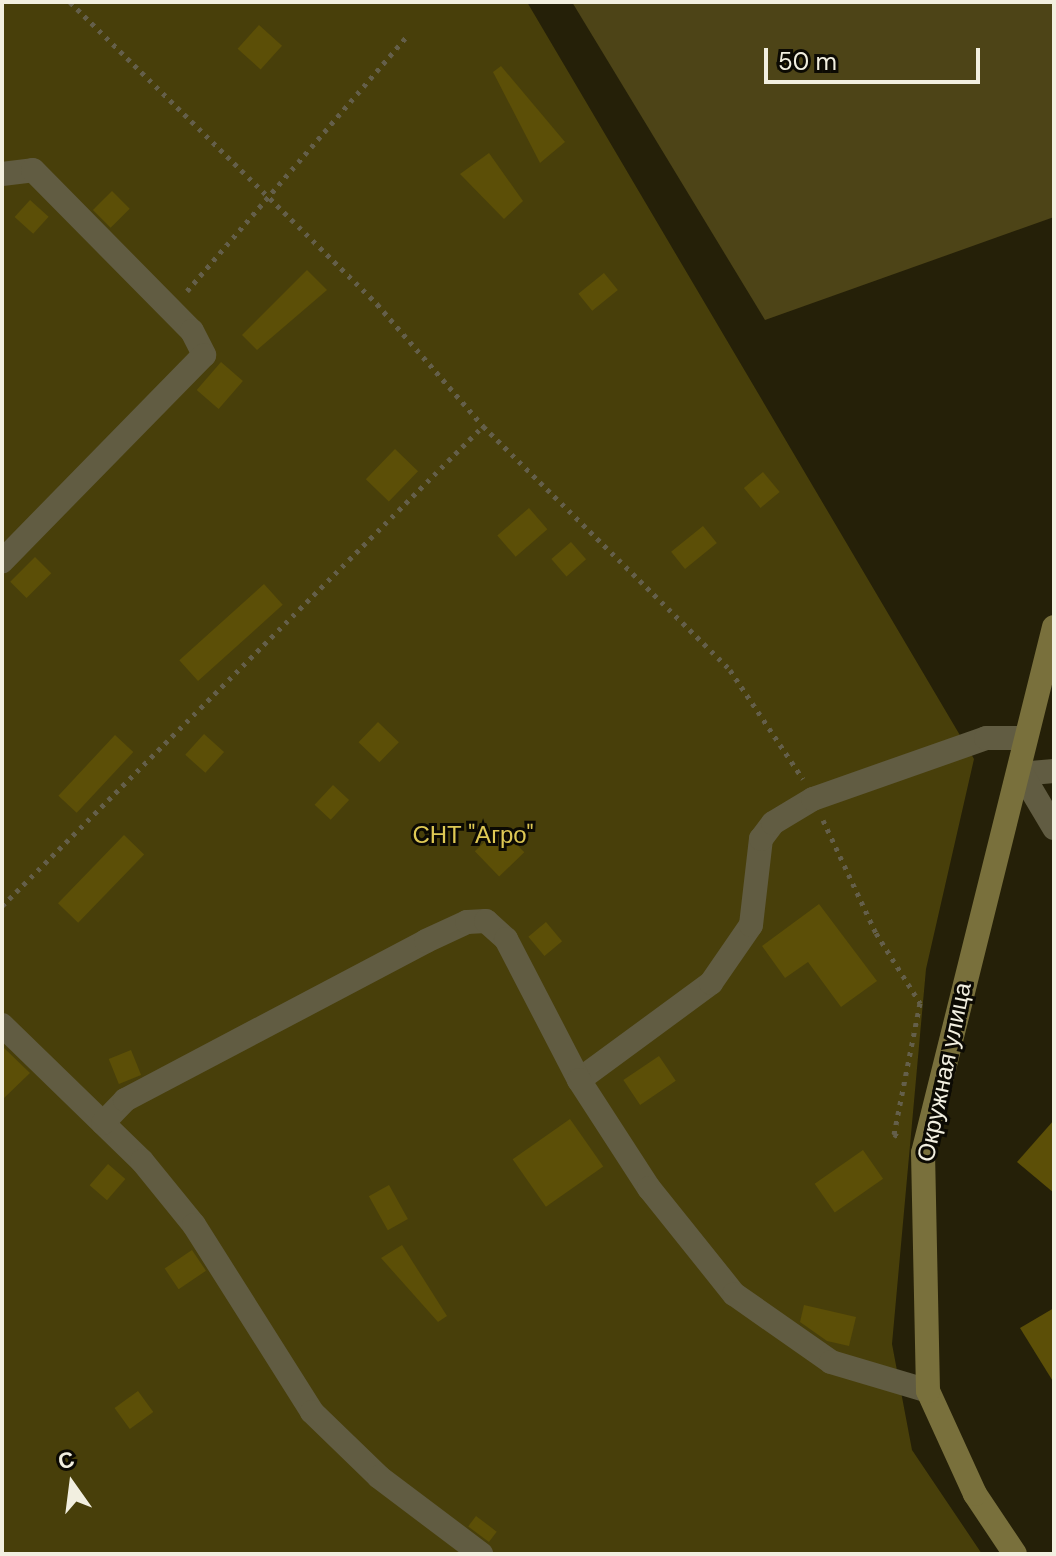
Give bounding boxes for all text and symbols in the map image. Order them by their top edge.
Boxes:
scale bar [768,32,984,82]
text: 50 m [778,46,837,77]
park label: СНТ "Агро" [412,821,534,849]
street label: Окружная улица [911,980,977,1164]
north arrow [32,1444,112,1524]
text: С [55,1444,77,1476]

